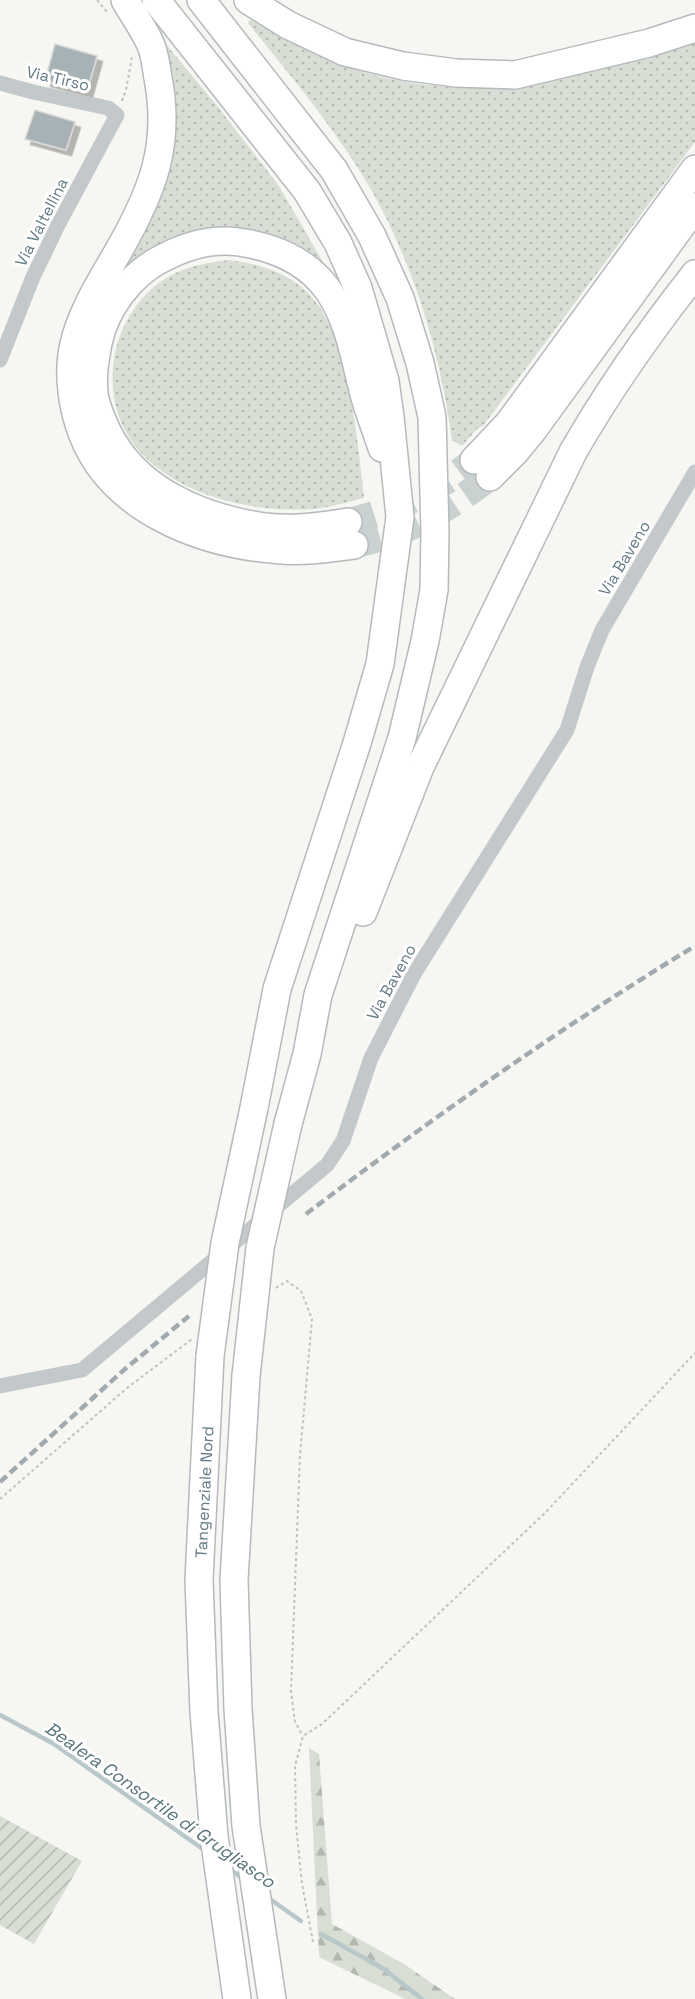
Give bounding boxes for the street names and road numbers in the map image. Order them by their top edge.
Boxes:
street label: Via Tirso [24,61,91,96]
street label: Via Valtellina [10,174,73,270]
street label: Via Baveno [594,517,655,600]
street label: Via Baveno [362,940,421,1024]
street label: Tangenziale Nord [191,1426,218,1559]

